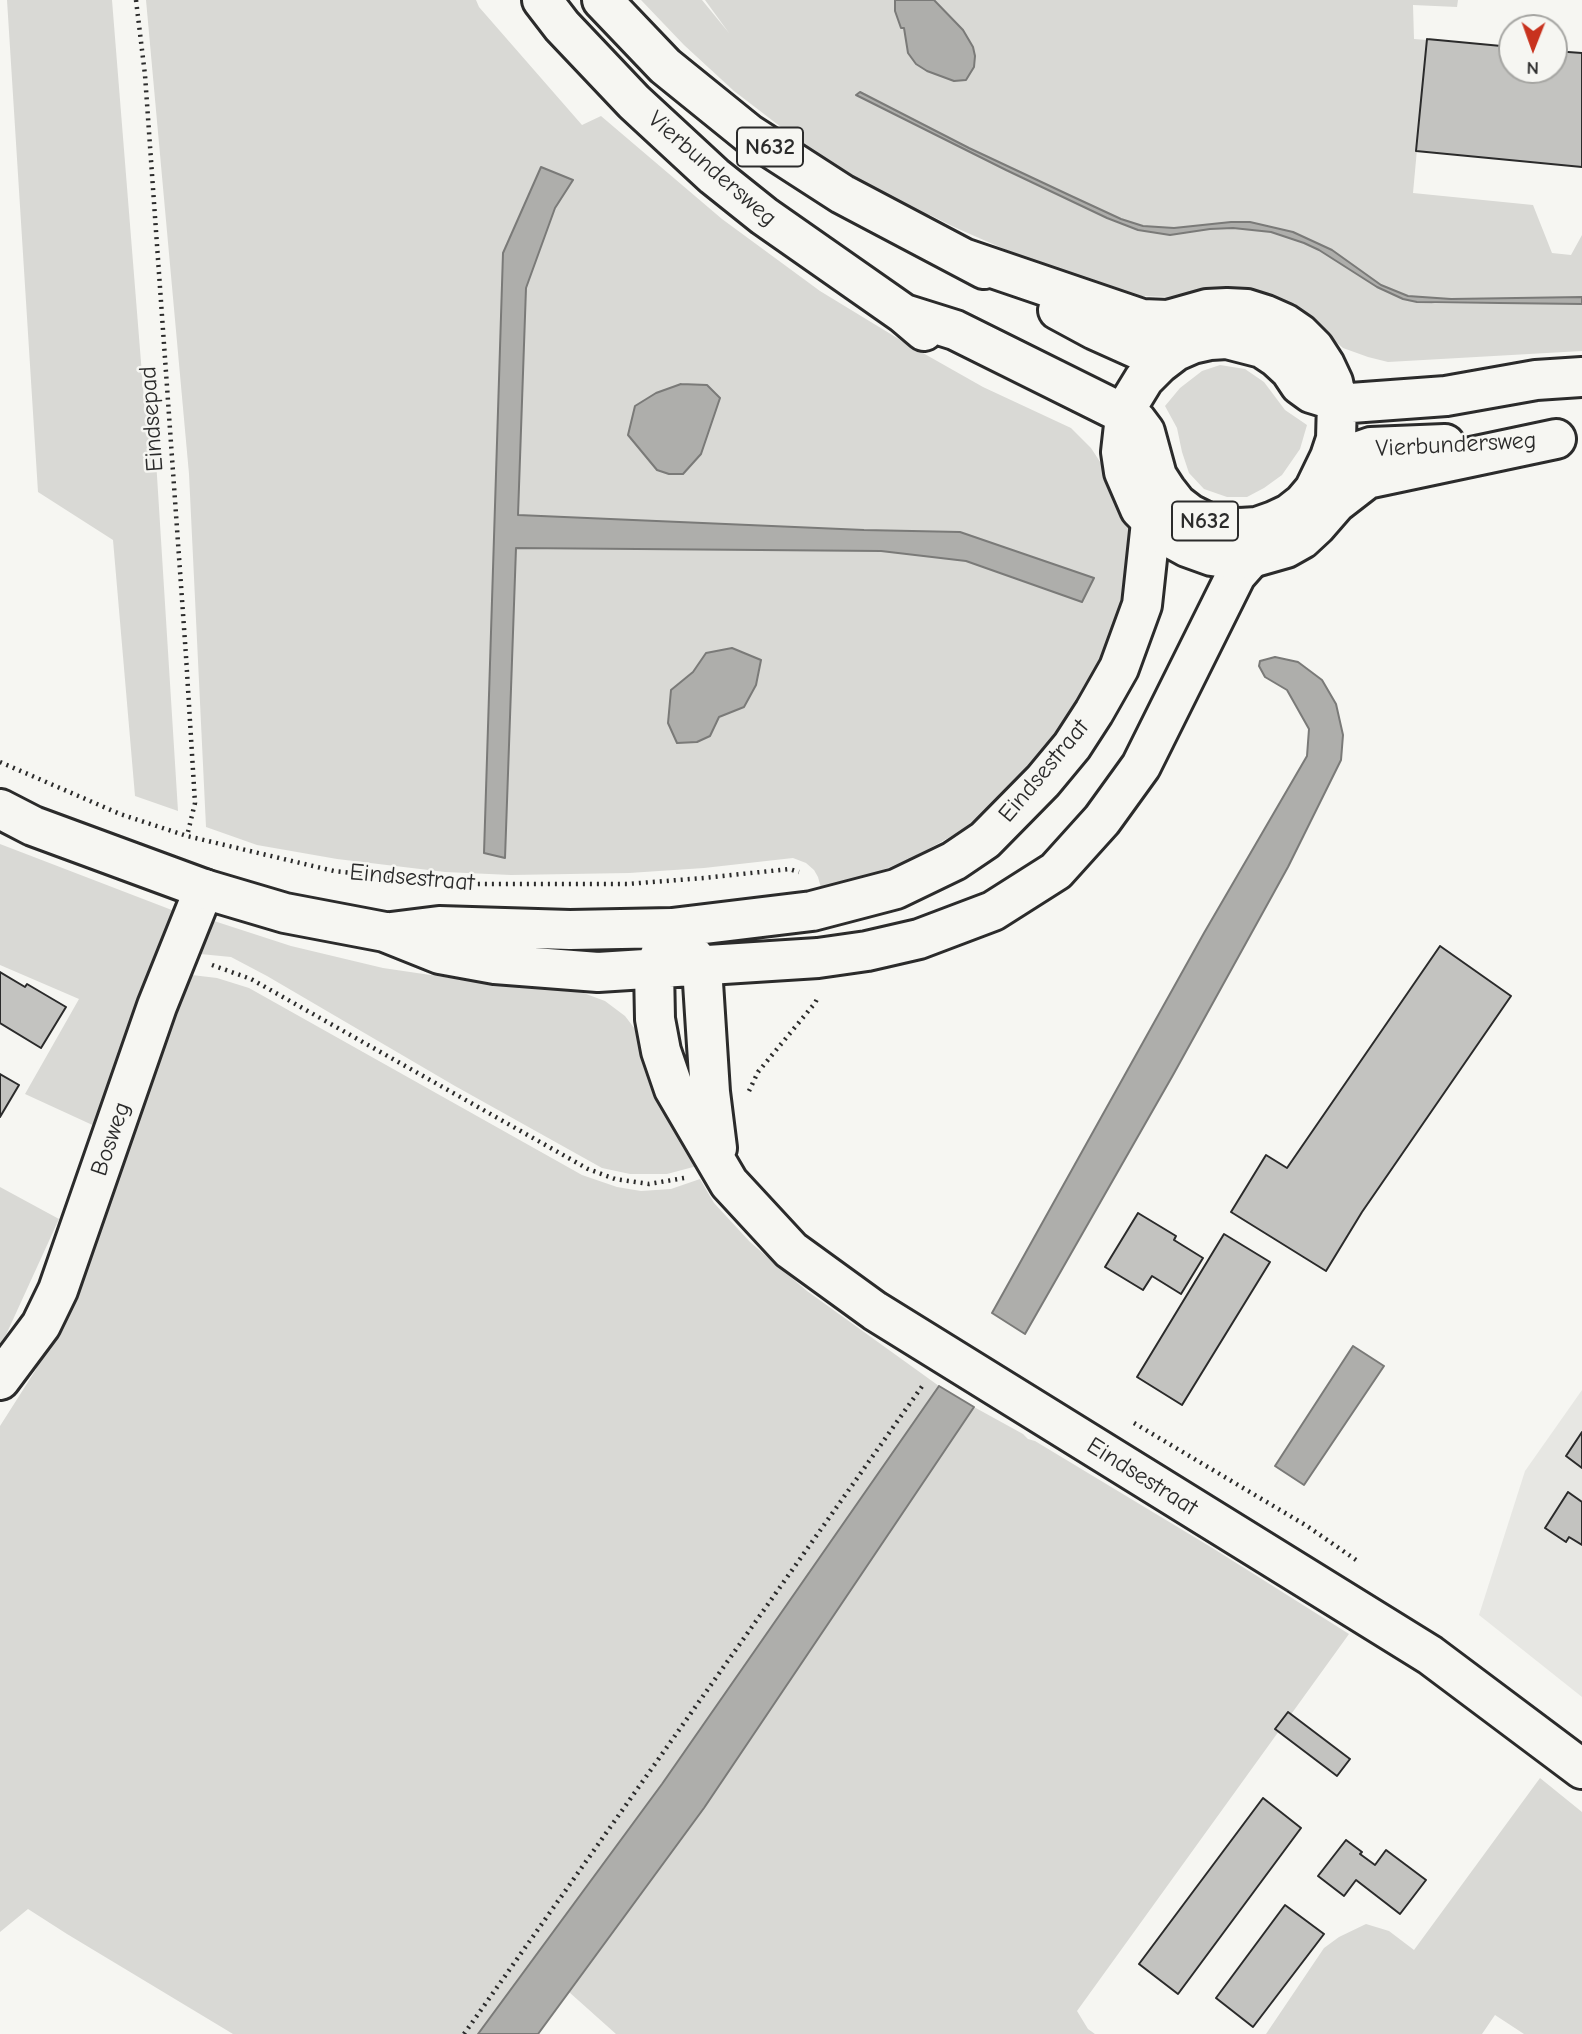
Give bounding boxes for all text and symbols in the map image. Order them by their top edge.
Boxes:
north arrow [1498,14,1568,84]
text: N [1526,57,1539,79]
street label: Vierbundersweg [642,105,782,233]
road number: N632 [737,128,803,166]
street label: Eindsepad [134,365,170,473]
street label: Vierbundersweg [1375,426,1537,464]
road number: N632 [1172,502,1238,540]
street label: Eindsestraat [993,714,1095,828]
street label: Eindsestraat [348,858,476,898]
street label: Bosweg [85,1098,137,1180]
street label: Eindsestraat [1081,1432,1203,1522]

